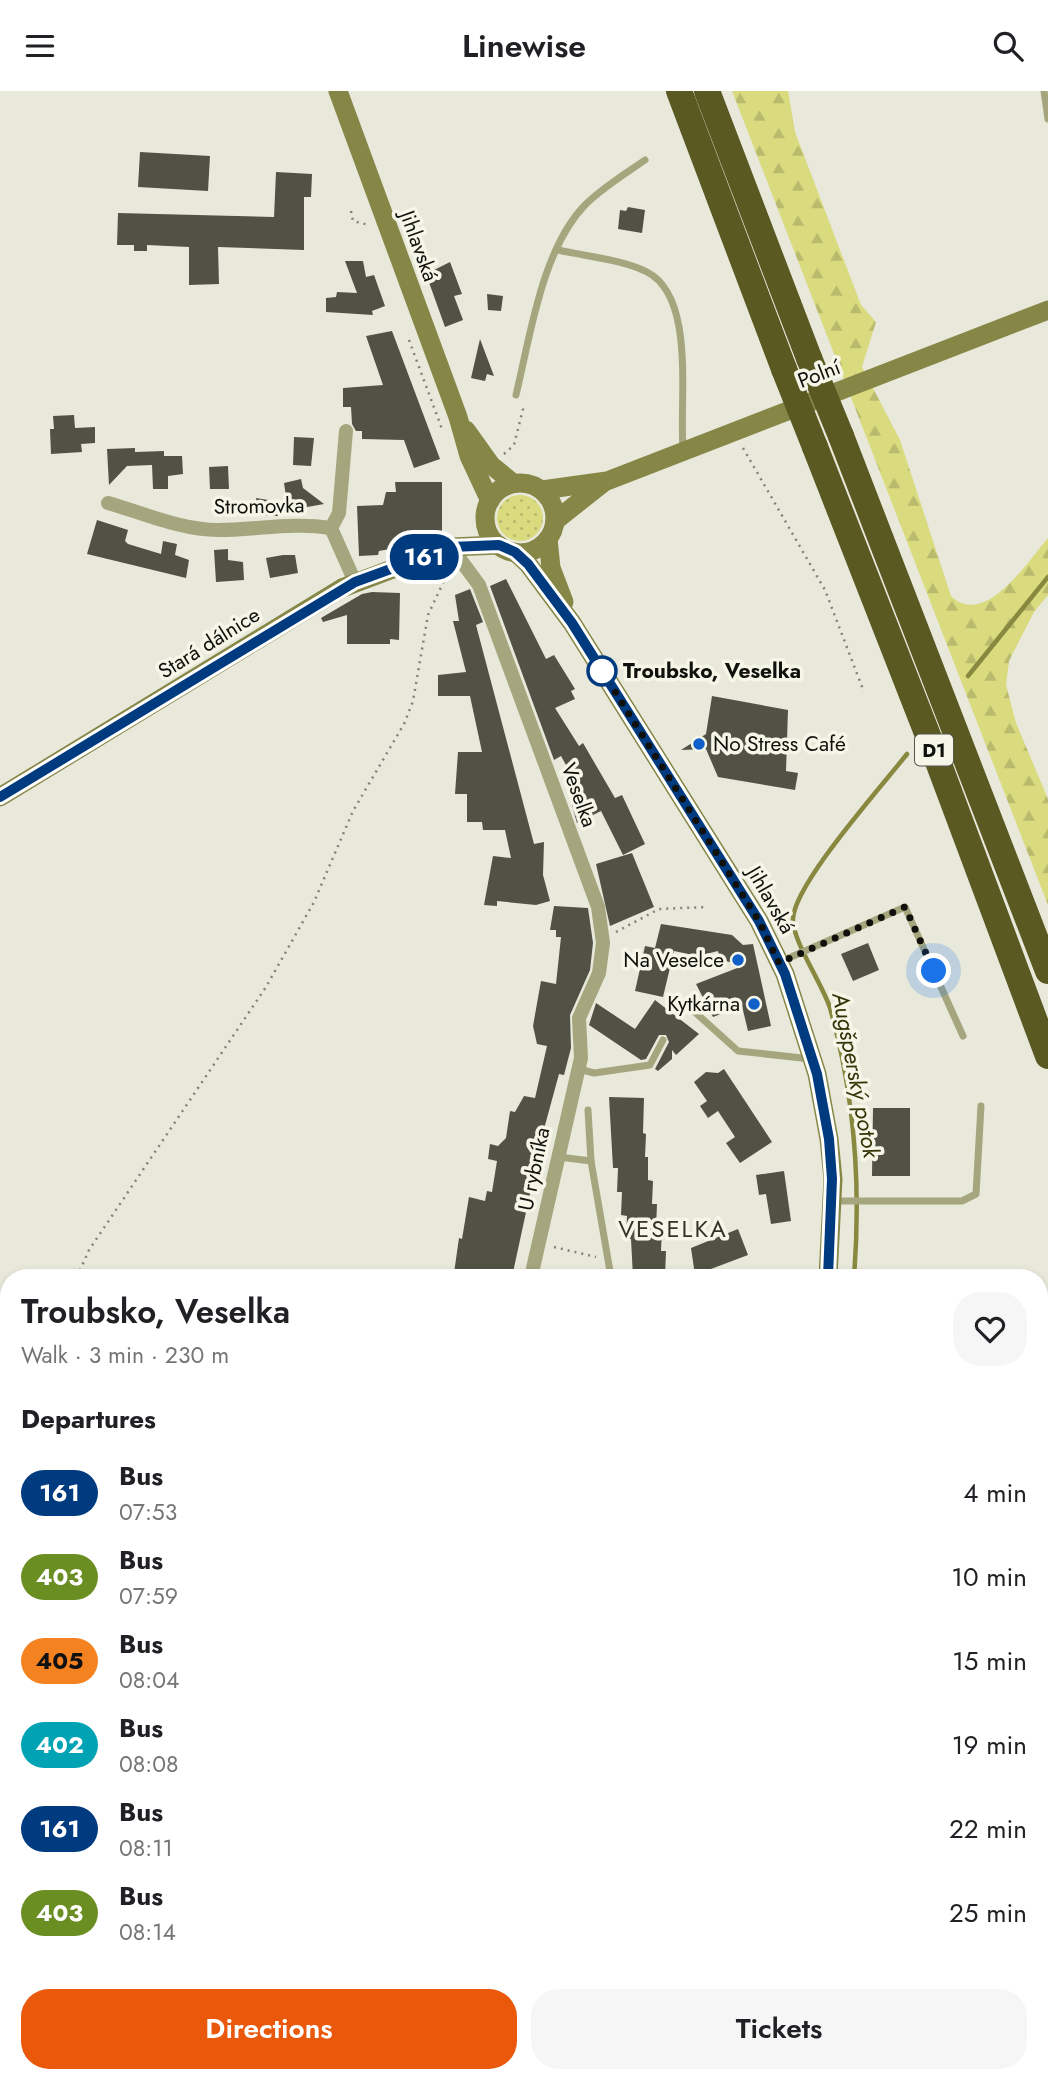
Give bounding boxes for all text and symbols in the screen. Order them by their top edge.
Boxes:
text: Linewise [462,23,586,69]
icon: menu [21,27,59,65]
icon: search [989,27,1027,65]
street label: Jihlavská [391,204,446,286]
street label: Polní [793,352,846,396]
street label: Stromovka [213,490,305,522]
line badge: 161 [384,534,464,580]
text: 161 [404,539,444,574]
street label: Stará dálnice [152,600,266,686]
marker: Troubsko, Veselka [587,656,617,686]
place label: Troubsko, Veselka [623,656,801,686]
place label: No Stress Café [713,729,846,759]
road number: D1 [915,735,953,765]
marker: No Stress Café [691,736,707,752]
street label: Veselka [554,759,604,831]
street label: Jihlavská [738,858,802,939]
place label: Na Veselce [623,945,724,975]
marker: Na Veselce [730,952,746,968]
your location [916,953,951,988]
water label: Augšperský potok [823,988,889,1162]
place label: Kytkárna [667,989,740,1019]
marker: Kytkárna [746,996,762,1012]
street label: U rybníka [511,1125,557,1213]
district label: VESELKA [618,1211,728,1246]
text: Troubsko, Veselka [21,1288,290,1335]
button: heart [953,1292,1027,1366]
text: Walk · 3 min · 230 m [21,1338,229,1372]
text: Departures [21,1400,156,1438]
text: Bus [119,1457,163,1495]
text: 4 min [963,1474,1027,1512]
text: 161 [39,1475,80,1510]
text: 07:53 [119,1495,177,1529]
text: Bus [119,1541,163,1579]
text: 10 min [951,1558,1027,1596]
text: 403 [36,1559,83,1594]
text: 07:59 [119,1579,178,1613]
text: Bus [119,1625,163,1663]
text: 15 min [952,1642,1027,1680]
text: 405 [35,1643,84,1678]
text: 08:04 [119,1663,179,1697]
text: Bus [119,1709,163,1747]
text: 19 min [952,1726,1027,1764]
text: 402 [35,1727,84,1762]
text: 08:08 [119,1747,179,1781]
text: Bus [119,1793,163,1831]
text: 22 min [949,1810,1027,1848]
text: 161 [39,1811,80,1846]
text: 08:11 [119,1831,173,1865]
text: Bus [119,1877,163,1915]
text: 25 min [949,1894,1027,1932]
text: 403 [36,1895,83,1930]
text: 08:14 [119,1915,176,1949]
button: Directions [21,1989,517,2069]
button: Tickets [531,1989,1027,2069]

